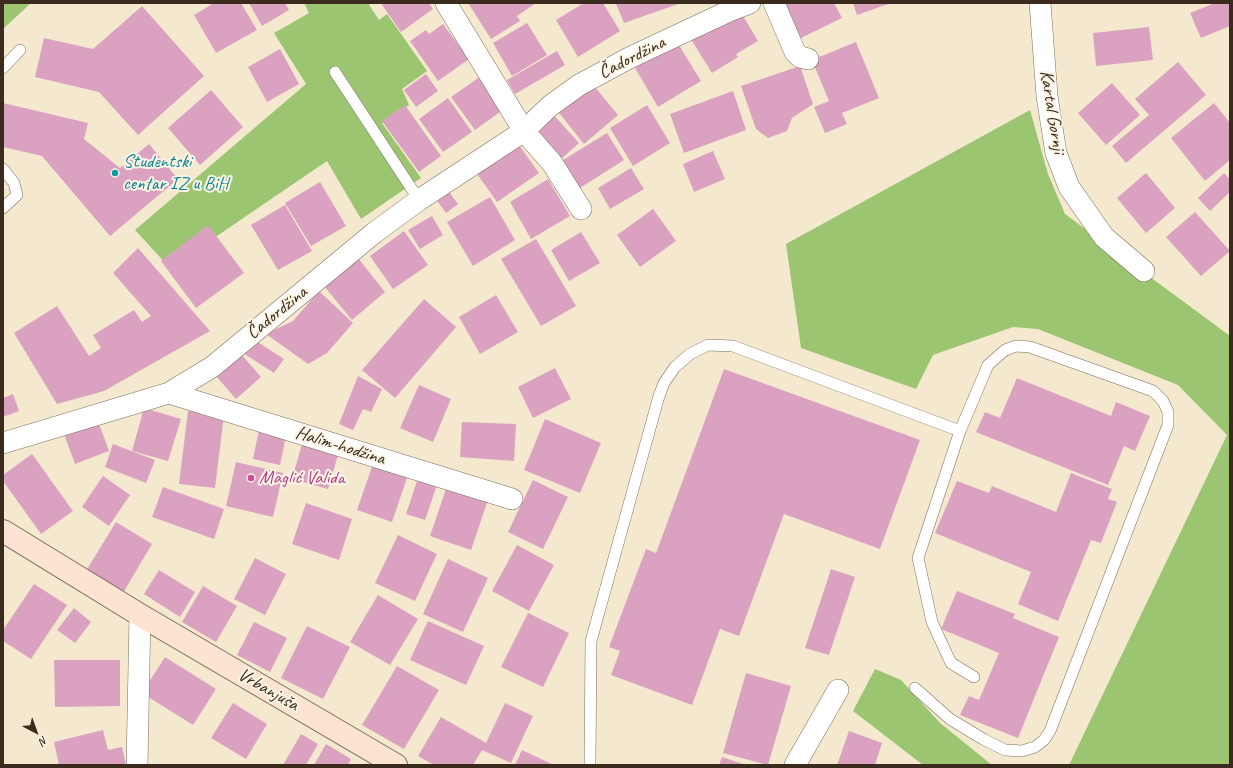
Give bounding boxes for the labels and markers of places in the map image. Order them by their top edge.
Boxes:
place label: Studentski centar IZ u BiH [123,151,228,195]
marker: Studentski centar IZ u BiH [110,168,120,178]
place label: Maglić Valida [259,467,345,489]
marker: Maglić Valida [246,473,256,483]

